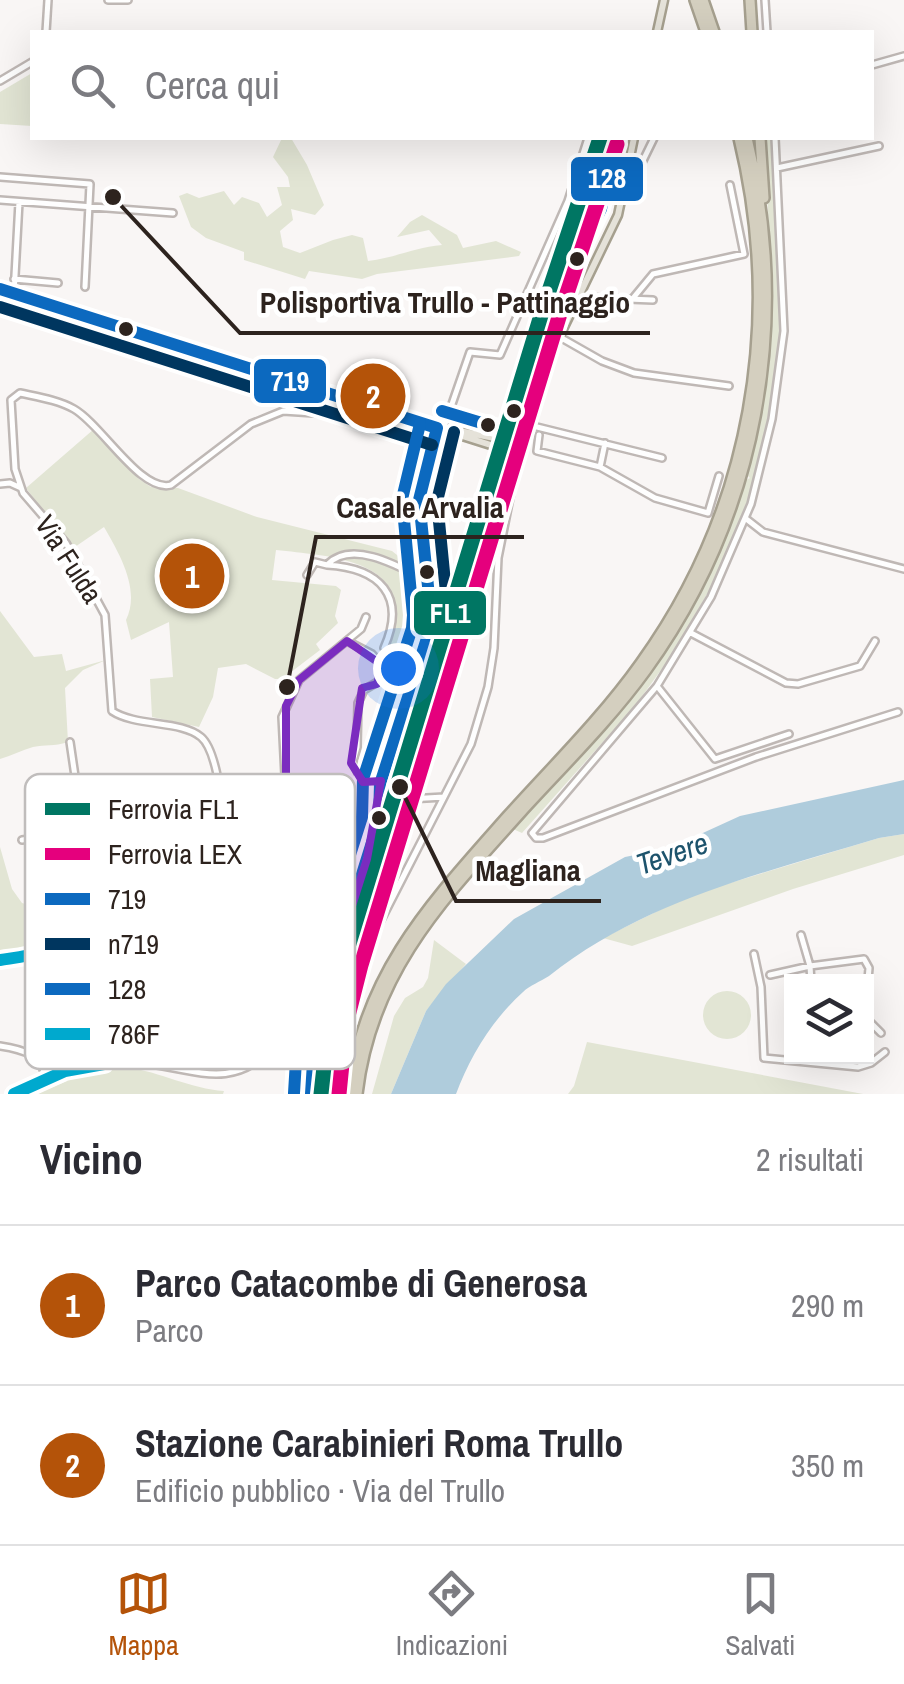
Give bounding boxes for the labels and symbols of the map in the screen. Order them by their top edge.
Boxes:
line badge: 128 [569,155,645,203]
text: 128 [588,159,626,197]
unlabelled marker [567,249,587,269]
callout: Polisportiva Trullo - Pattinaggio [240,273,650,333]
text: Polisportiva Trullo - Pattinaggio [260,282,630,322]
unlabelled marker [116,319,136,339]
line badge: 719 [252,357,328,405]
pin: 2 [340,358,406,434]
text: 719 [271,362,309,400]
unlabelled marker [504,401,524,421]
unlabelled marker [478,415,498,435]
callout: Casale Arvalia [316,477,524,537]
text: Casale Arvalia [336,487,504,527]
street label: Via Fulda [26,508,112,611]
pin: 1 [160,538,224,614]
unlabelled marker [417,562,437,582]
line badge: FL1 [412,589,488,637]
text: FL1 [430,594,471,632]
your location [373,643,424,694]
legend [25,774,355,1069]
text: Ferrovia FL1 [108,790,239,828]
unlabelled marker [369,808,389,828]
water label: Tevere [631,822,713,884]
text: Ferrovia LEX [108,835,243,873]
callout: Magliana [456,841,601,901]
text: Magliana [475,850,581,890]
text: 719 [108,880,146,918]
text: n719 [108,925,159,963]
text: 128 [108,970,146,1008]
text: 786F [108,1015,160,1053]

